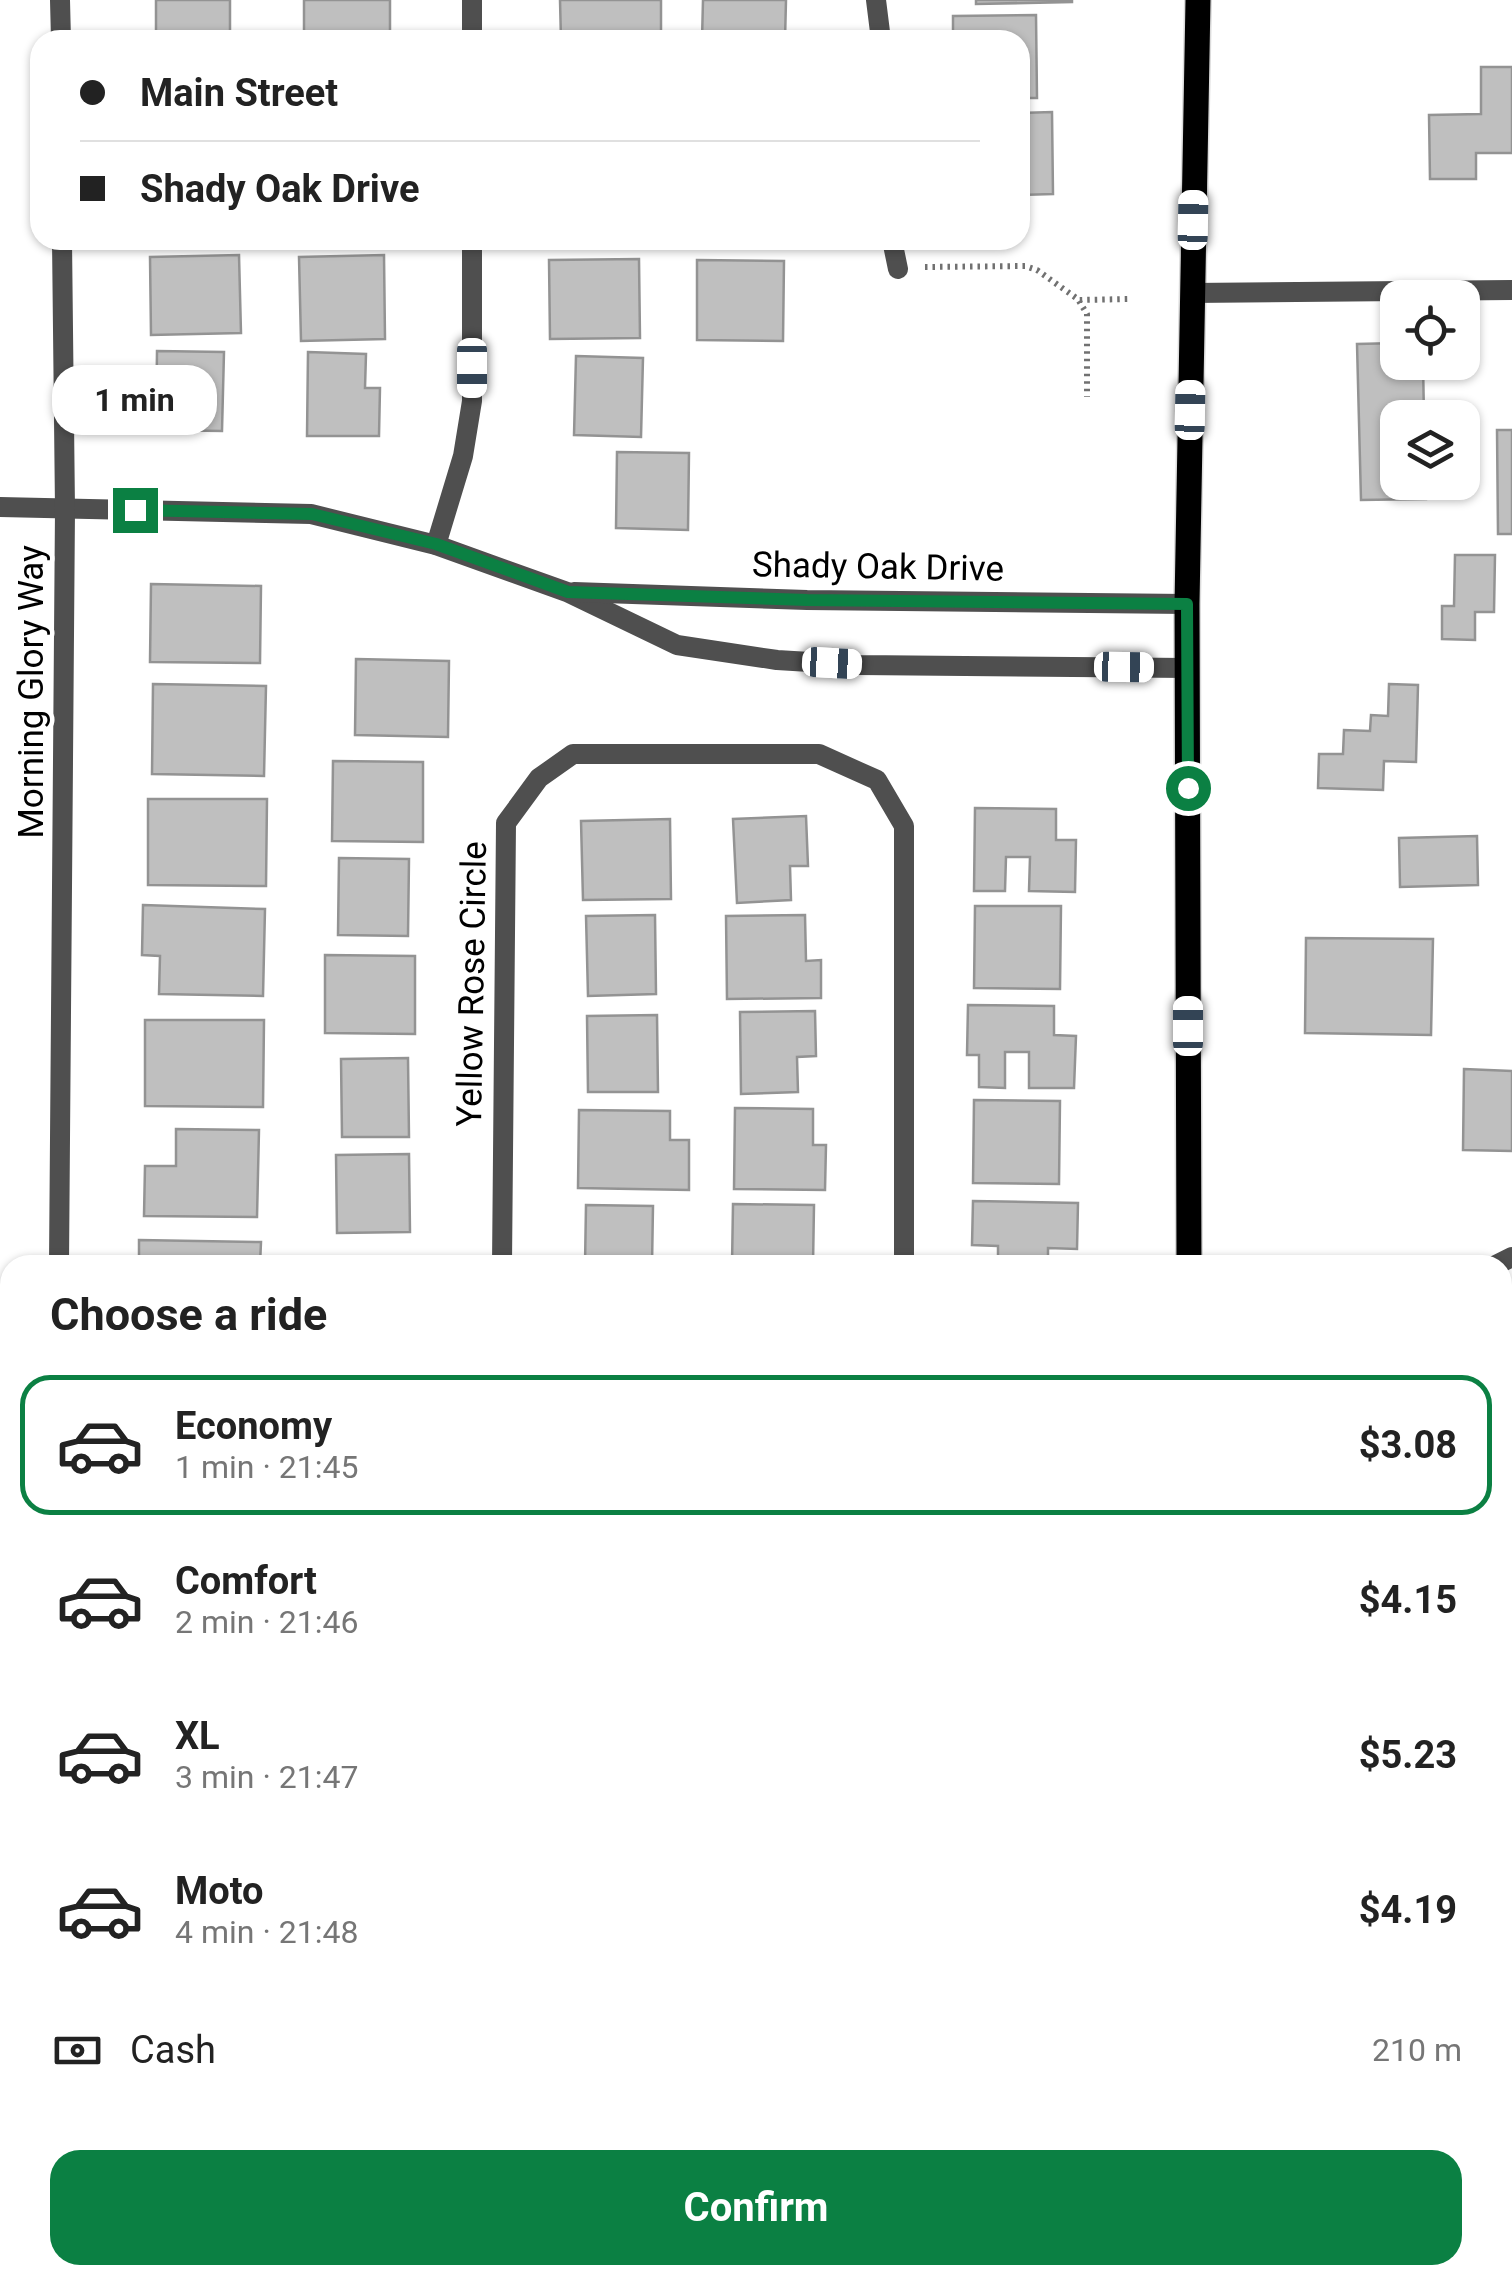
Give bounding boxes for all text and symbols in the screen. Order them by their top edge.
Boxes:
text: Main Street [140,71,338,115]
text: Shady Oak Drive [140,167,419,211]
car [1177,190,1209,250]
map controls [1380,280,1480,500]
button: locate [1380,280,1480,380]
car [457,338,487,398]
callout: 1 min [52,365,218,435]
car [1174,380,1206,440]
text: 1 min [94,381,175,419]
button: layers [1380,400,1480,500]
route end [113,488,158,533]
street label: Shady Oak Drive [752,544,1004,590]
street label: Morning Glory Way [11,545,52,839]
car [801,646,863,680]
car [1094,651,1154,683]
route start [1166,766,1211,811]
street label: Yellow Rose Circle [449,841,495,1127]
car [1173,996,1203,1056]
text: Choose a ride [50,1288,327,1341]
icon: car [55,1400,145,1490]
text: Economy [175,1404,332,1448]
text: $3.08 [1359,1423,1457,1467]
text: 1 min · 21:45 [175,1448,358,1486]
icon: car [55,1555,145,1645]
text: Comfort [175,1559,317,1603]
text: $4.15 [1359,1578,1457,1622]
text: 2 min · 21:46 [175,1603,358,1641]
icon: car [55,1710,145,1800]
text: XL [175,1714,220,1758]
text: $5.23 [1359,1733,1457,1777]
text: 3 min · 21:47 [175,1758,358,1796]
icon: car [55,1865,145,1955]
text: Moto [175,1869,264,1913]
text: $4.19 [1359,1888,1457,1932]
text: 4 min · 21:48 [175,1913,358,1951]
icon: cash [50,2023,105,2078]
text: Cash [130,2028,216,2072]
text: 210 m [1372,2031,1462,2069]
button: Confirm [50,2150,1462,2265]

